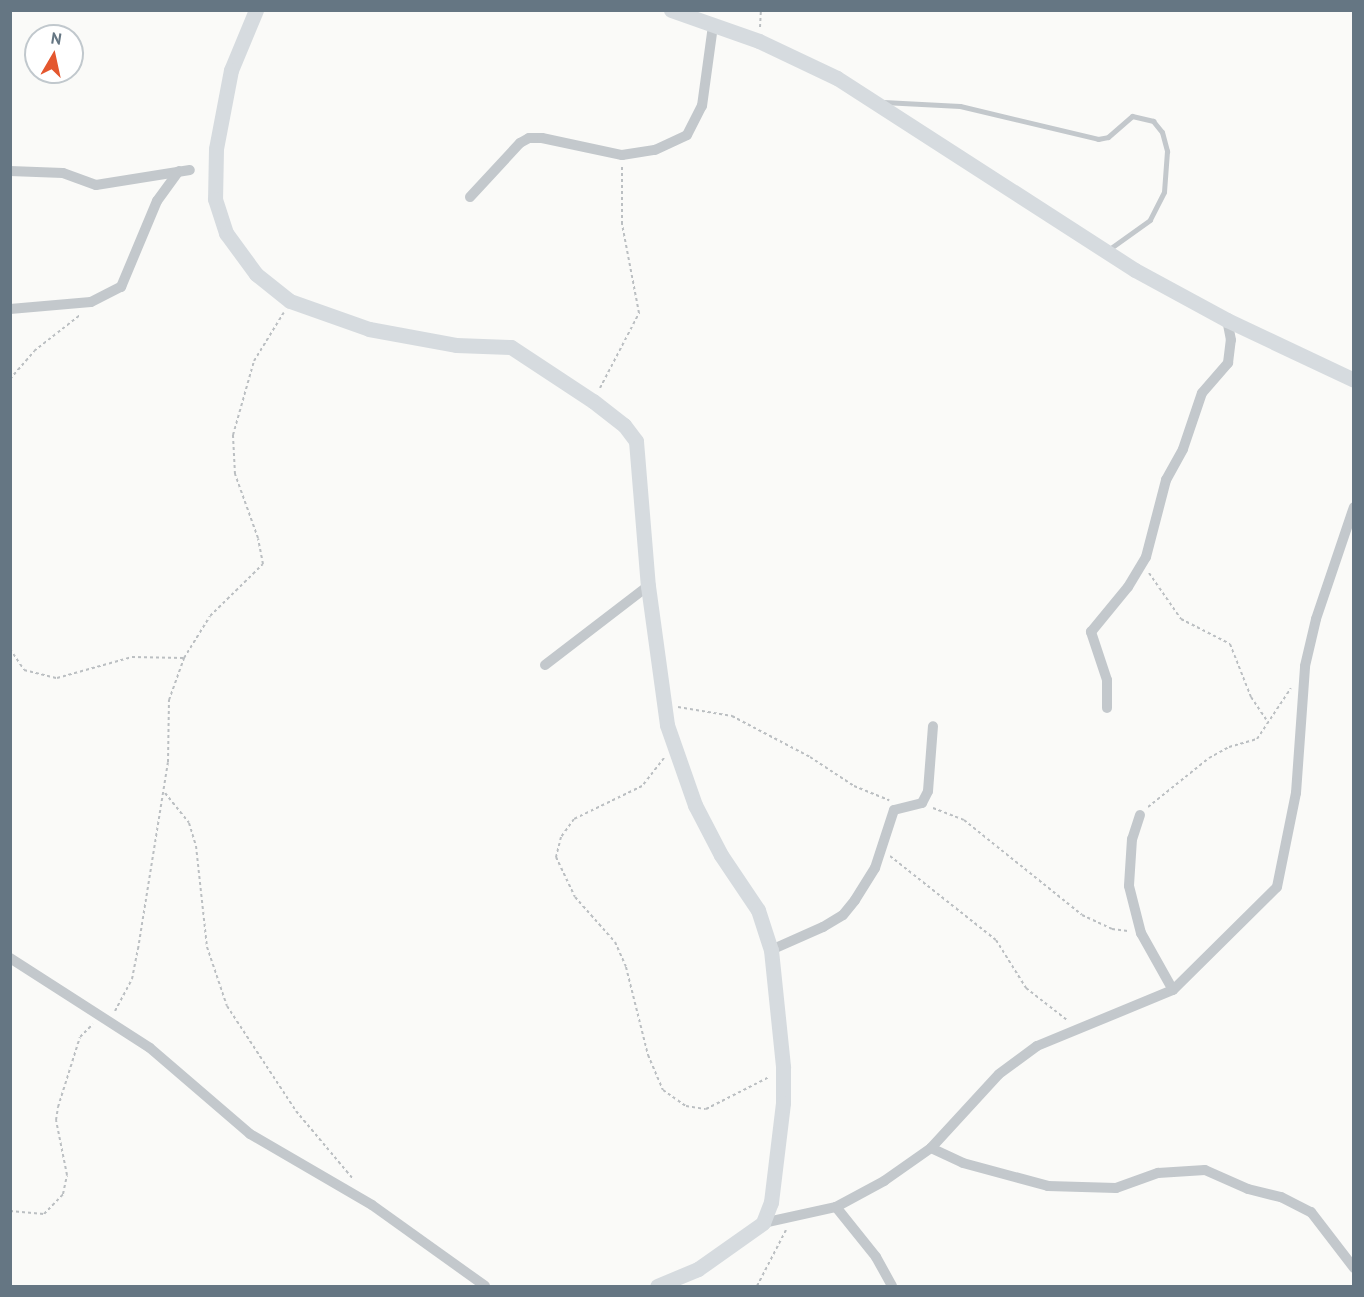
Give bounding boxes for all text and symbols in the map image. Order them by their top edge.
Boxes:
north arrow [24,24,84,84]
text: N [50,27,63,49]

